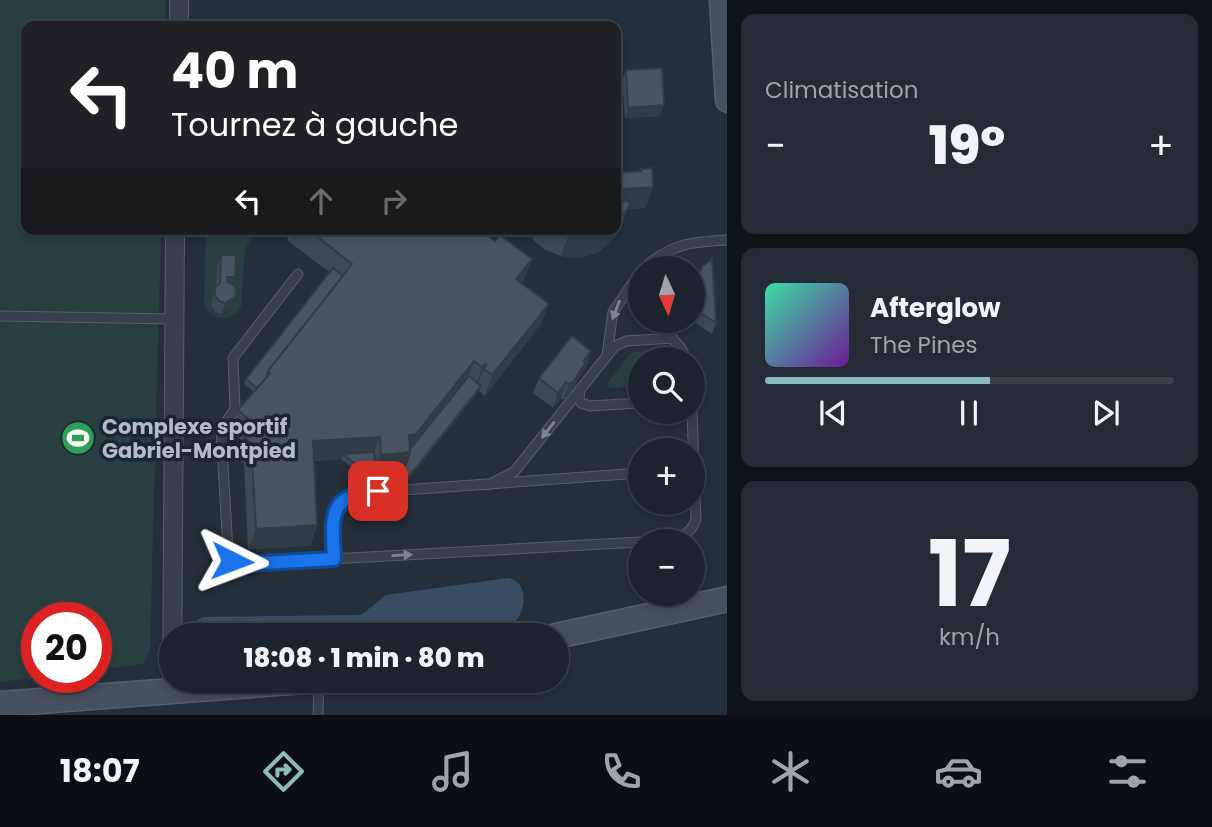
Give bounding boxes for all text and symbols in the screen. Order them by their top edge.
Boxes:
text: 40 m [171,37,298,105]
icon: left [56,49,147,140]
text: Climatisation [765,74,918,106]
text: Tournez à gauche [171,102,458,147]
text: 19° [929,109,1005,182]
text: − [765,119,786,172]
text: + [1148,119,1174,172]
icon: left [229,182,267,220]
icon: ahead [302,182,340,220]
icon: right [375,182,413,220]
north arrow [628,256,705,332]
map controls [628,256,705,606]
text: Afterglow [870,290,1001,326]
one-way arrow [610,300,621,321]
text: The Pines [870,329,978,361]
button: search [628,347,705,424]
icon: previous [814,394,852,432]
icon: pause [950,394,988,432]
icon: next [1087,394,1125,432]
place label: Complexe sportif Gabriel-Montpied [102,412,296,465]
sports icon: Complexe sportif Gabriel-Montpied [59,419,97,457]
one-way arrow [541,421,556,438]
button: + [628,438,705,515]
pin [348,461,408,521]
icon: arrive [359,472,397,510]
text: 17 [928,510,1011,638]
position arrow [195,524,269,598]
button: − [628,529,705,606]
one-way arrow [391,550,413,561]
speed limit sign: 20 [21,602,112,693]
text: km/h [939,621,1000,653]
text: 18:08 · 1 min · 80 m [243,640,485,676]
icon: directions [259,747,308,796]
icon: music [428,747,477,796]
icon: phone [597,747,646,796]
icon: climate [766,747,815,796]
icon: car [934,747,983,796]
icon: filters [1103,747,1152,796]
text: 18:07 [60,748,140,793]

